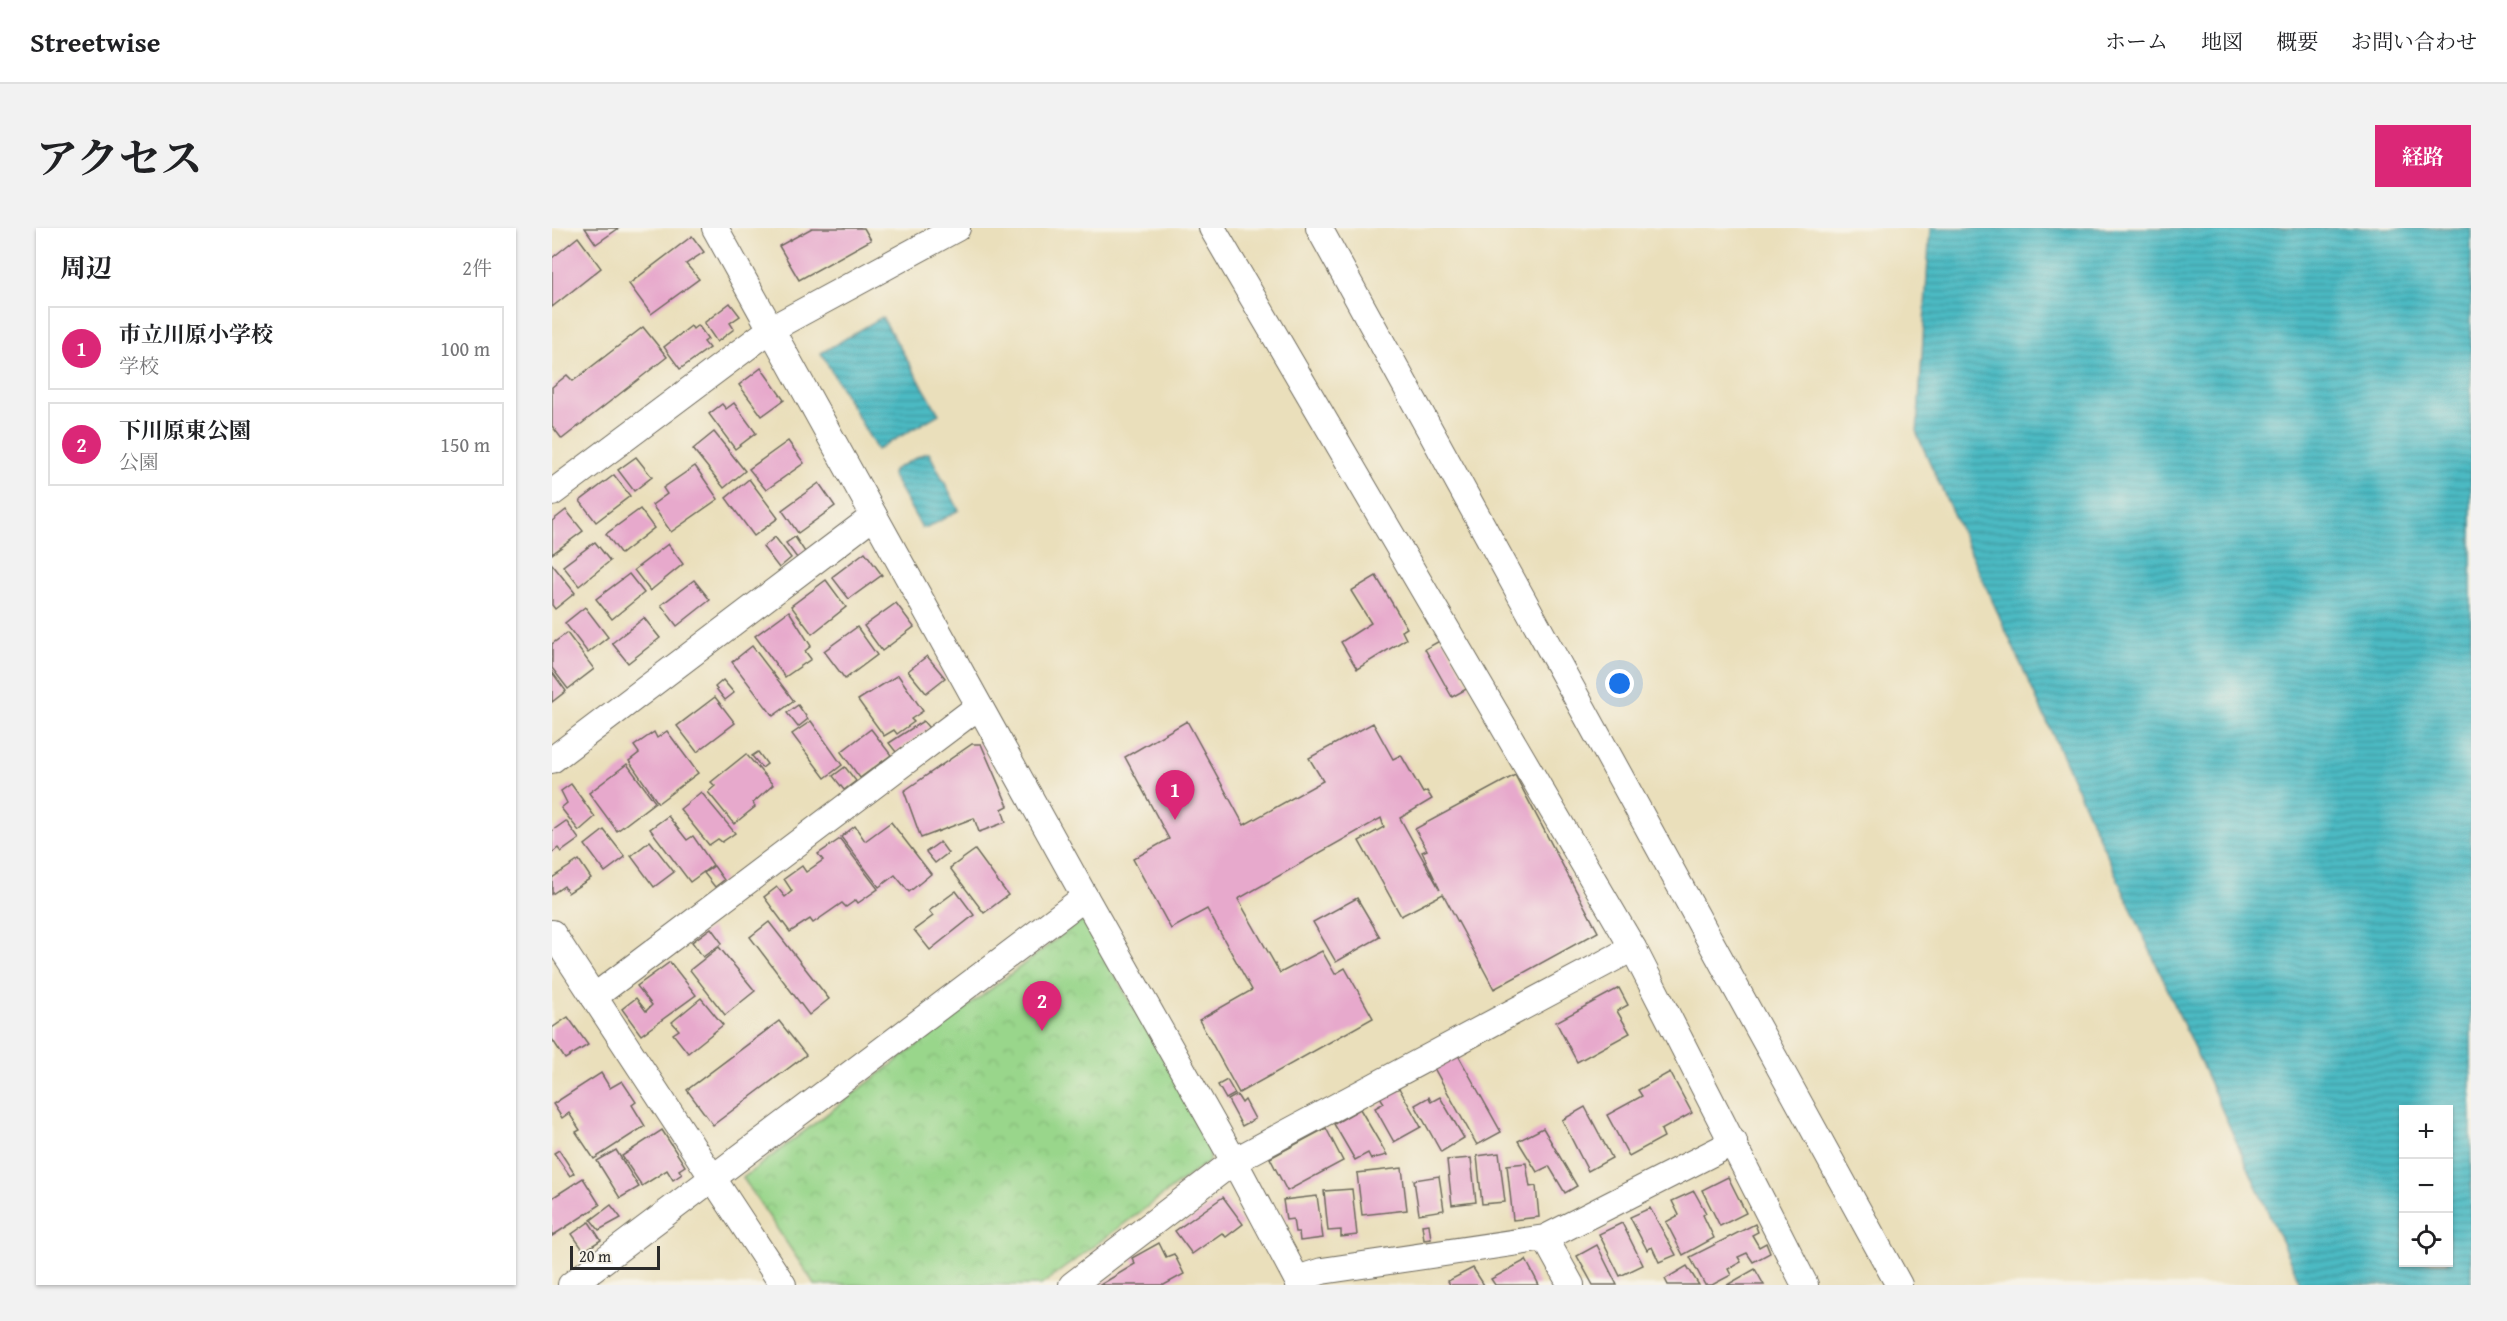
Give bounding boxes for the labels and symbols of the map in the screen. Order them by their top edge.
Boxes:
your location [1605,669,1634,698]
pin: 1 [1156,770,1194,820]
pin: 2 [1022,982,1062,1031]
scale bar [570,1243,660,1270]

